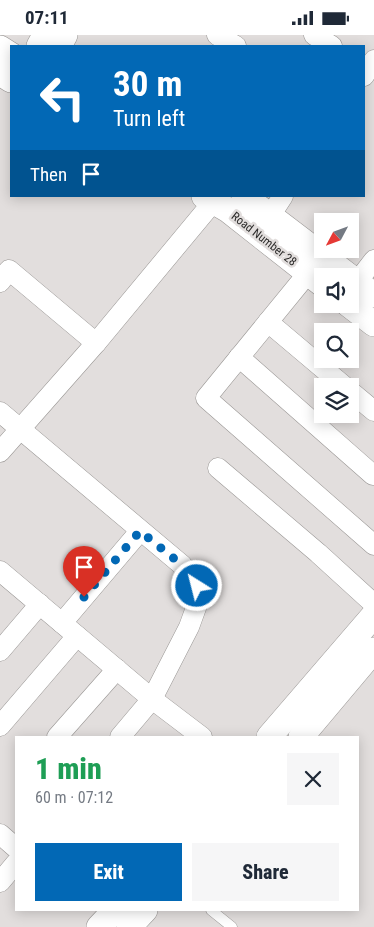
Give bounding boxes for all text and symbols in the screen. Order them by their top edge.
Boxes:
text: 07:11 [25,6,69,29]
text: 30 m [113,64,182,105]
icon: left [30,65,95,130]
text: Turn left [113,106,185,131]
icon: arrive [77,160,105,188]
text: Then [30,163,67,186]
street label: Road Number 28 [229,209,299,269]
north arrow [314,213,359,257]
map controls [314,213,359,423]
button: sound [314,268,359,313]
button: search [314,323,359,368]
button: layers [314,378,359,423]
pin [63,546,105,597]
icon: arrive [70,553,98,581]
position arrow [170,559,222,611]
text: 1 min [35,751,102,786]
button: close [287,753,339,805]
text: 60 m · 07:12 [35,788,113,807]
button: Exit [35,843,182,901]
button: Share [192,843,339,901]

